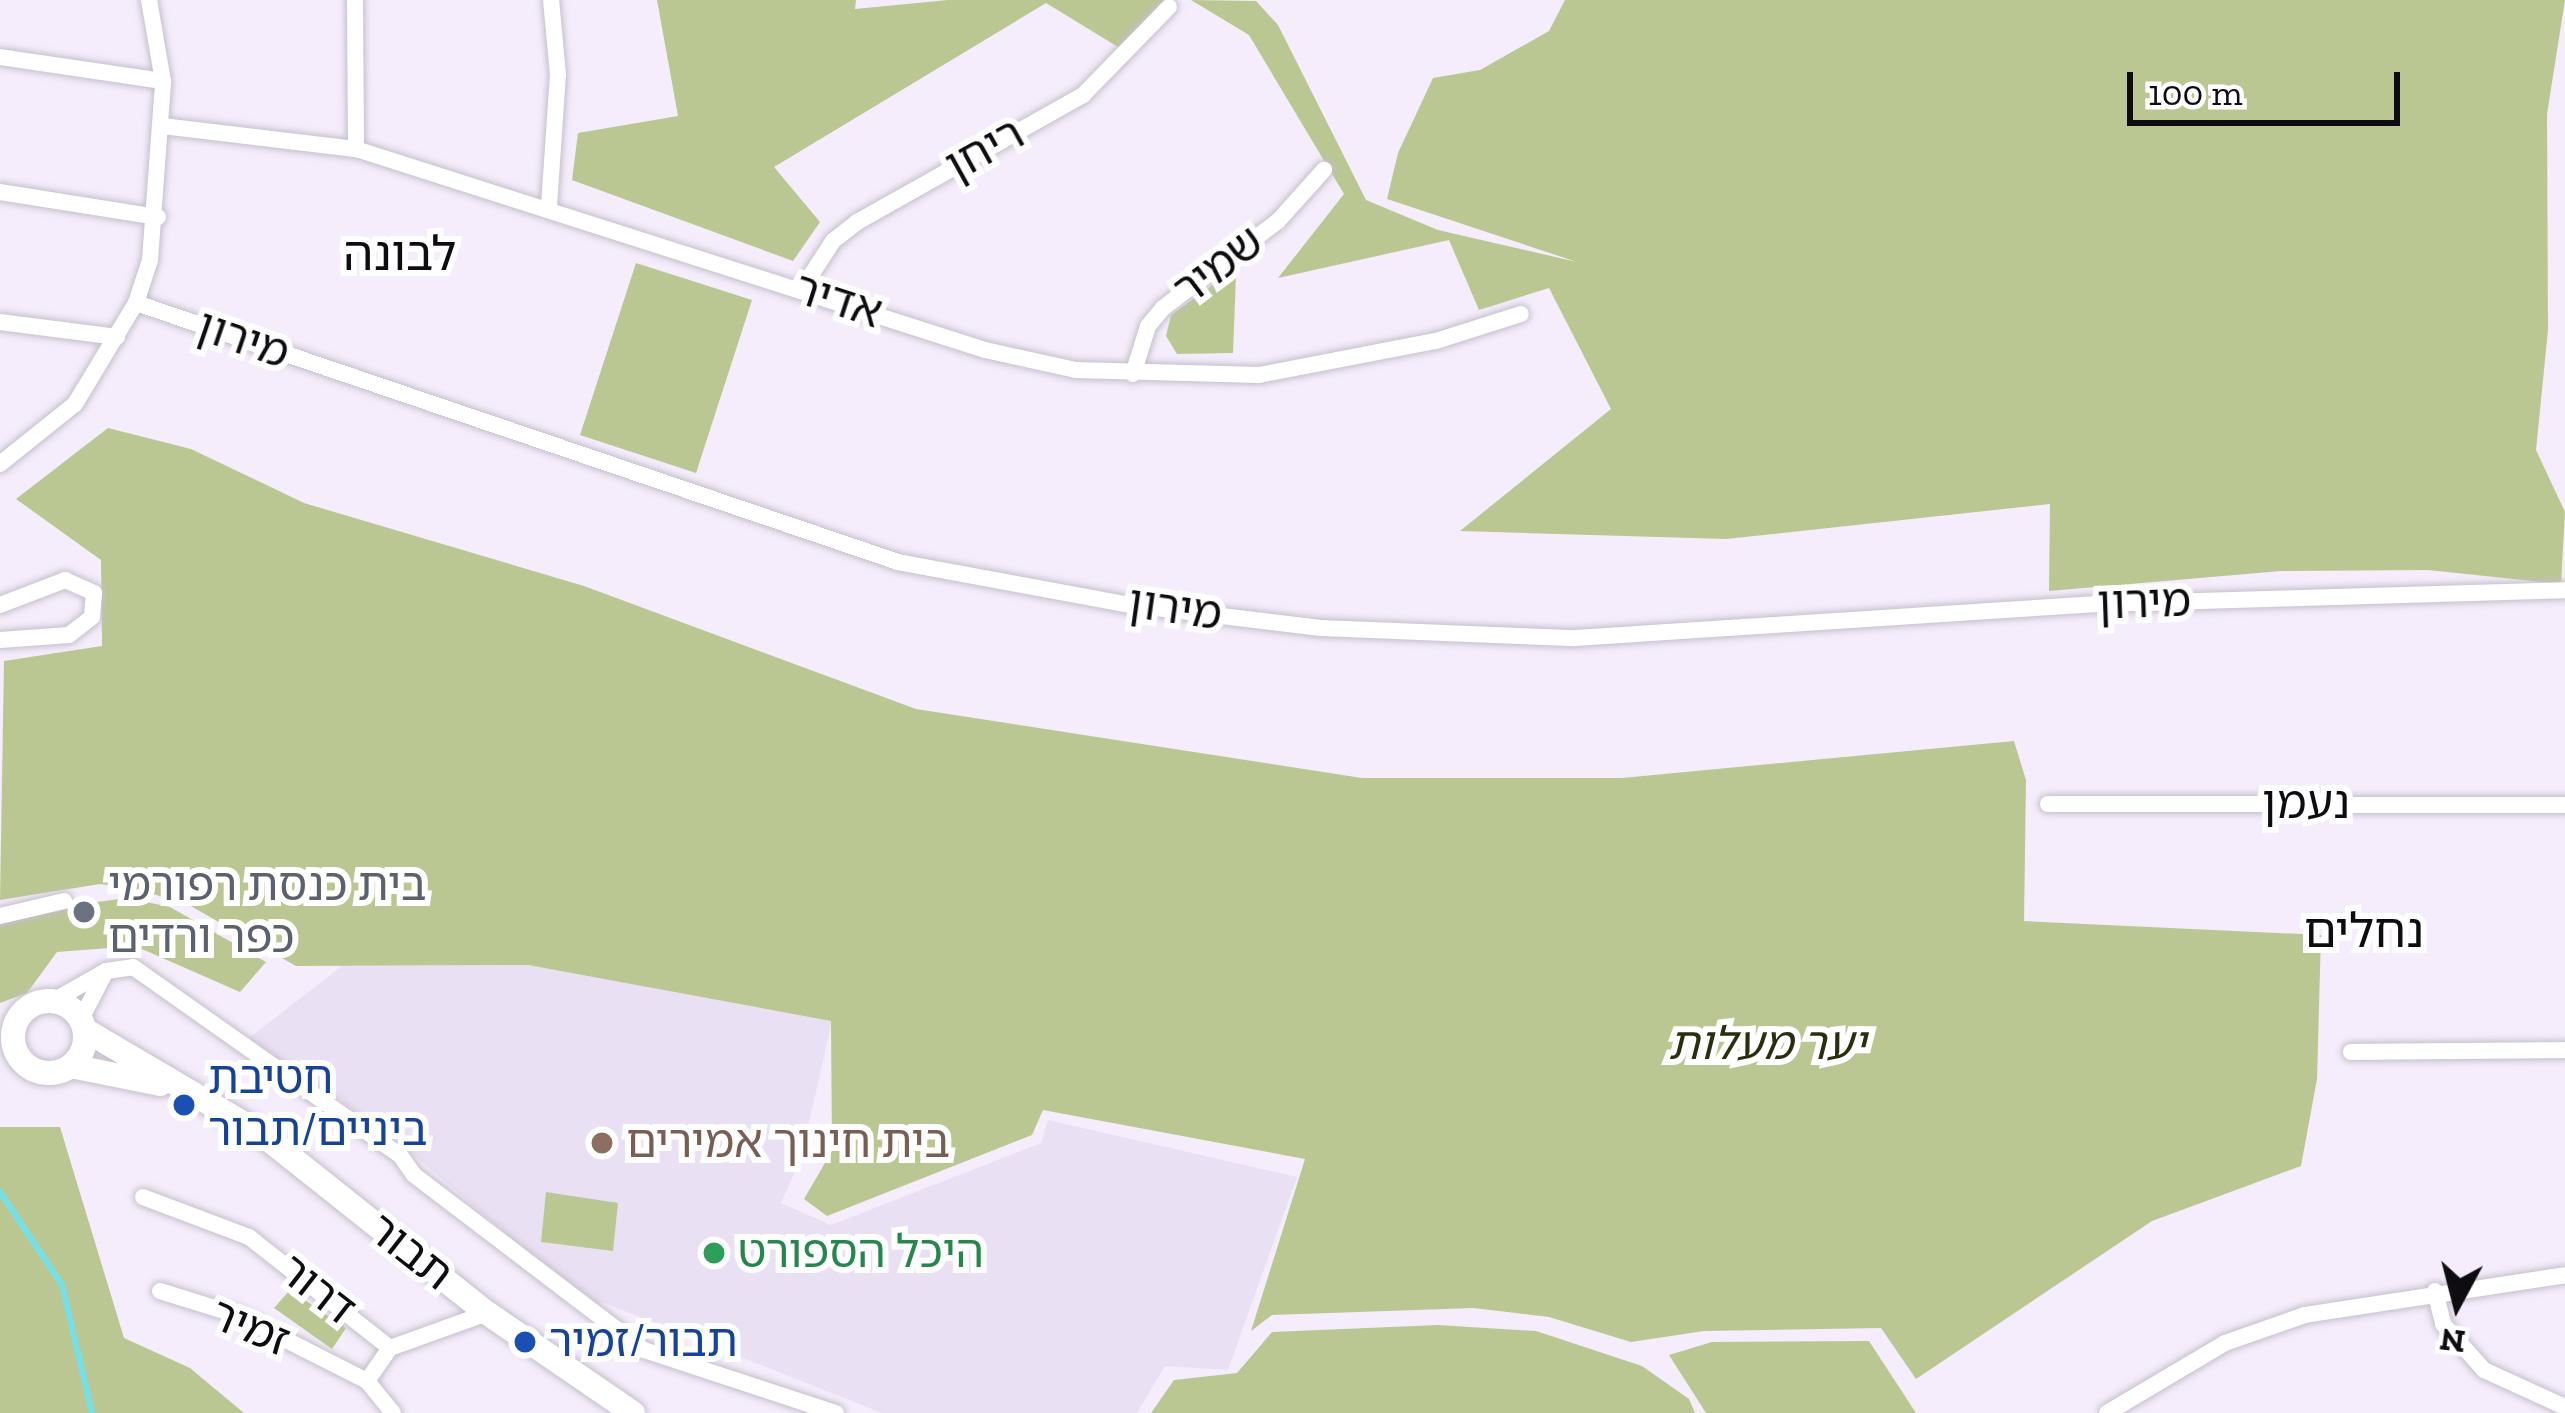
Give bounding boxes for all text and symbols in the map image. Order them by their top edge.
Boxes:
scale bar [2133,48,2406,122]
text: 100 m [2148,71,2243,114]
street label: ריחן [936,107,1034,193]
street label: שמיר [1163,215,1275,317]
district label: לבונה [343,225,457,283]
street label: אדיר [787,262,889,340]
street label: מירון [190,299,296,381]
street label: מירון [2096,574,2192,632]
street label: מירון [1125,576,1225,642]
street label: נעמן [2262,777,2350,831]
place label: בית כנסת רפורמי כפר ורדים [108,859,427,965]
marker: בית כנסת רפורמי כפר ורדים [71,899,97,925]
district label: נחלים [2304,902,2424,960]
park label: יער מעלות [1668,1018,1866,1072]
place label: חטיבת ביניים/תבור [208,1052,428,1158]
marker: חטיבת ביניים/תבור [171,1092,197,1118]
place label: בית חינוך אמירים [626,1116,950,1170]
marker: בית חינוך אמירים [589,1130,615,1156]
street label: תבור [357,1202,463,1302]
place label: היכל הספורט [738,1226,984,1280]
marker: היכל הספורט [701,1240,727,1266]
street label: דרור [268,1243,366,1337]
north arrow [2397,1245,2517,1365]
street label: זמיר [202,1287,298,1369]
place label: תבור/זמיר [549,1315,738,1369]
text: N [2438,1320,2467,1362]
marker: תבור/זמיר [512,1329,538,1355]

